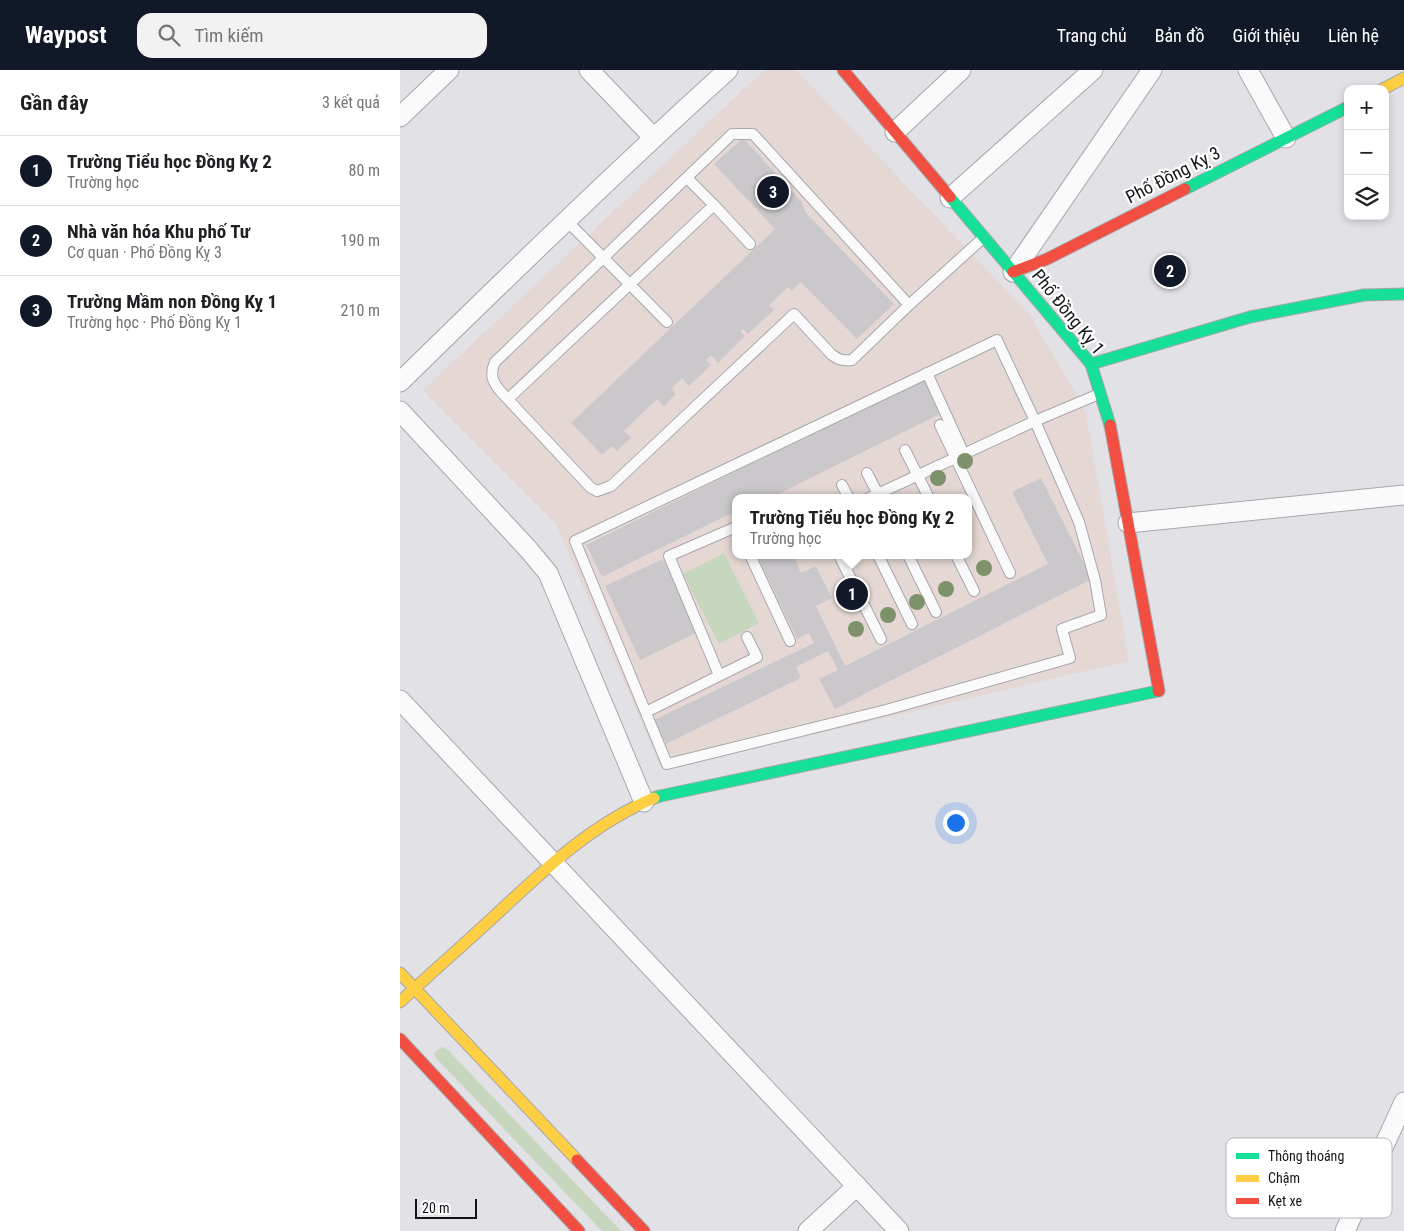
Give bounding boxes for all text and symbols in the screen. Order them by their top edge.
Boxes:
search box [137,13,487,58]
text: Waypost [25,21,107,49]
icon: search [155,21,183,49]
text: Tìm kiếm [195,24,264,47]
text: Trang chủ [1057,25,1127,46]
text: Bản đồ [1155,25,1205,46]
text: Giới thiệu [1233,25,1300,46]
text: Liên hệ [1328,25,1379,46]
map controls [1344,85,1389,220]
button: + [1344,85,1389,130]
text: Gần đây [20,91,88,115]
text: 3 kết quả [322,93,380,112]
button: − [1344,130,1389,175]
street label: Phố Đồng Kỵ 3 [1122,142,1224,208]
text: Trường Tiểu học Đồng Kỵ 2 [67,150,272,173]
text: 1 [32,161,40,180]
text: 80 m [348,161,380,180]
text: Trường học [67,173,139,192]
pin: 3 [757,173,789,211]
button: layers [1344,175,1389,220]
text: Nhà văn hóa Khu phố Tư [67,220,250,243]
text: 2 [32,231,40,250]
text: 190 m [341,231,380,250]
text: Cơ quan · Phố Đồng Kỵ 3 [67,243,222,262]
pin: 2 [1154,252,1186,290]
street label: Phố Đồng Kỵ 1 [1027,265,1109,359]
text: Trường Mầm non Đồng Kỵ 1 [67,290,277,313]
text: 3 [32,301,40,320]
text: 210 m [341,301,380,320]
text: Trường học · Phố Đồng Kỵ 1 [67,313,242,332]
popup [732,494,972,559]
text: Trường Tiểu học Đồng Kỵ 2 [750,506,954,529]
text: Trường học [750,529,821,548]
pin: 1 [836,575,868,613]
your location [943,810,969,836]
legend [1226,1138,1392,1218]
text: Thông thoáng [1268,1148,1344,1164]
text: Chậm [1268,1170,1300,1186]
text: Kẹt xe [1268,1193,1302,1209]
scale bar [415,1196,478,1219]
text: 20 m [422,1200,450,1216]

